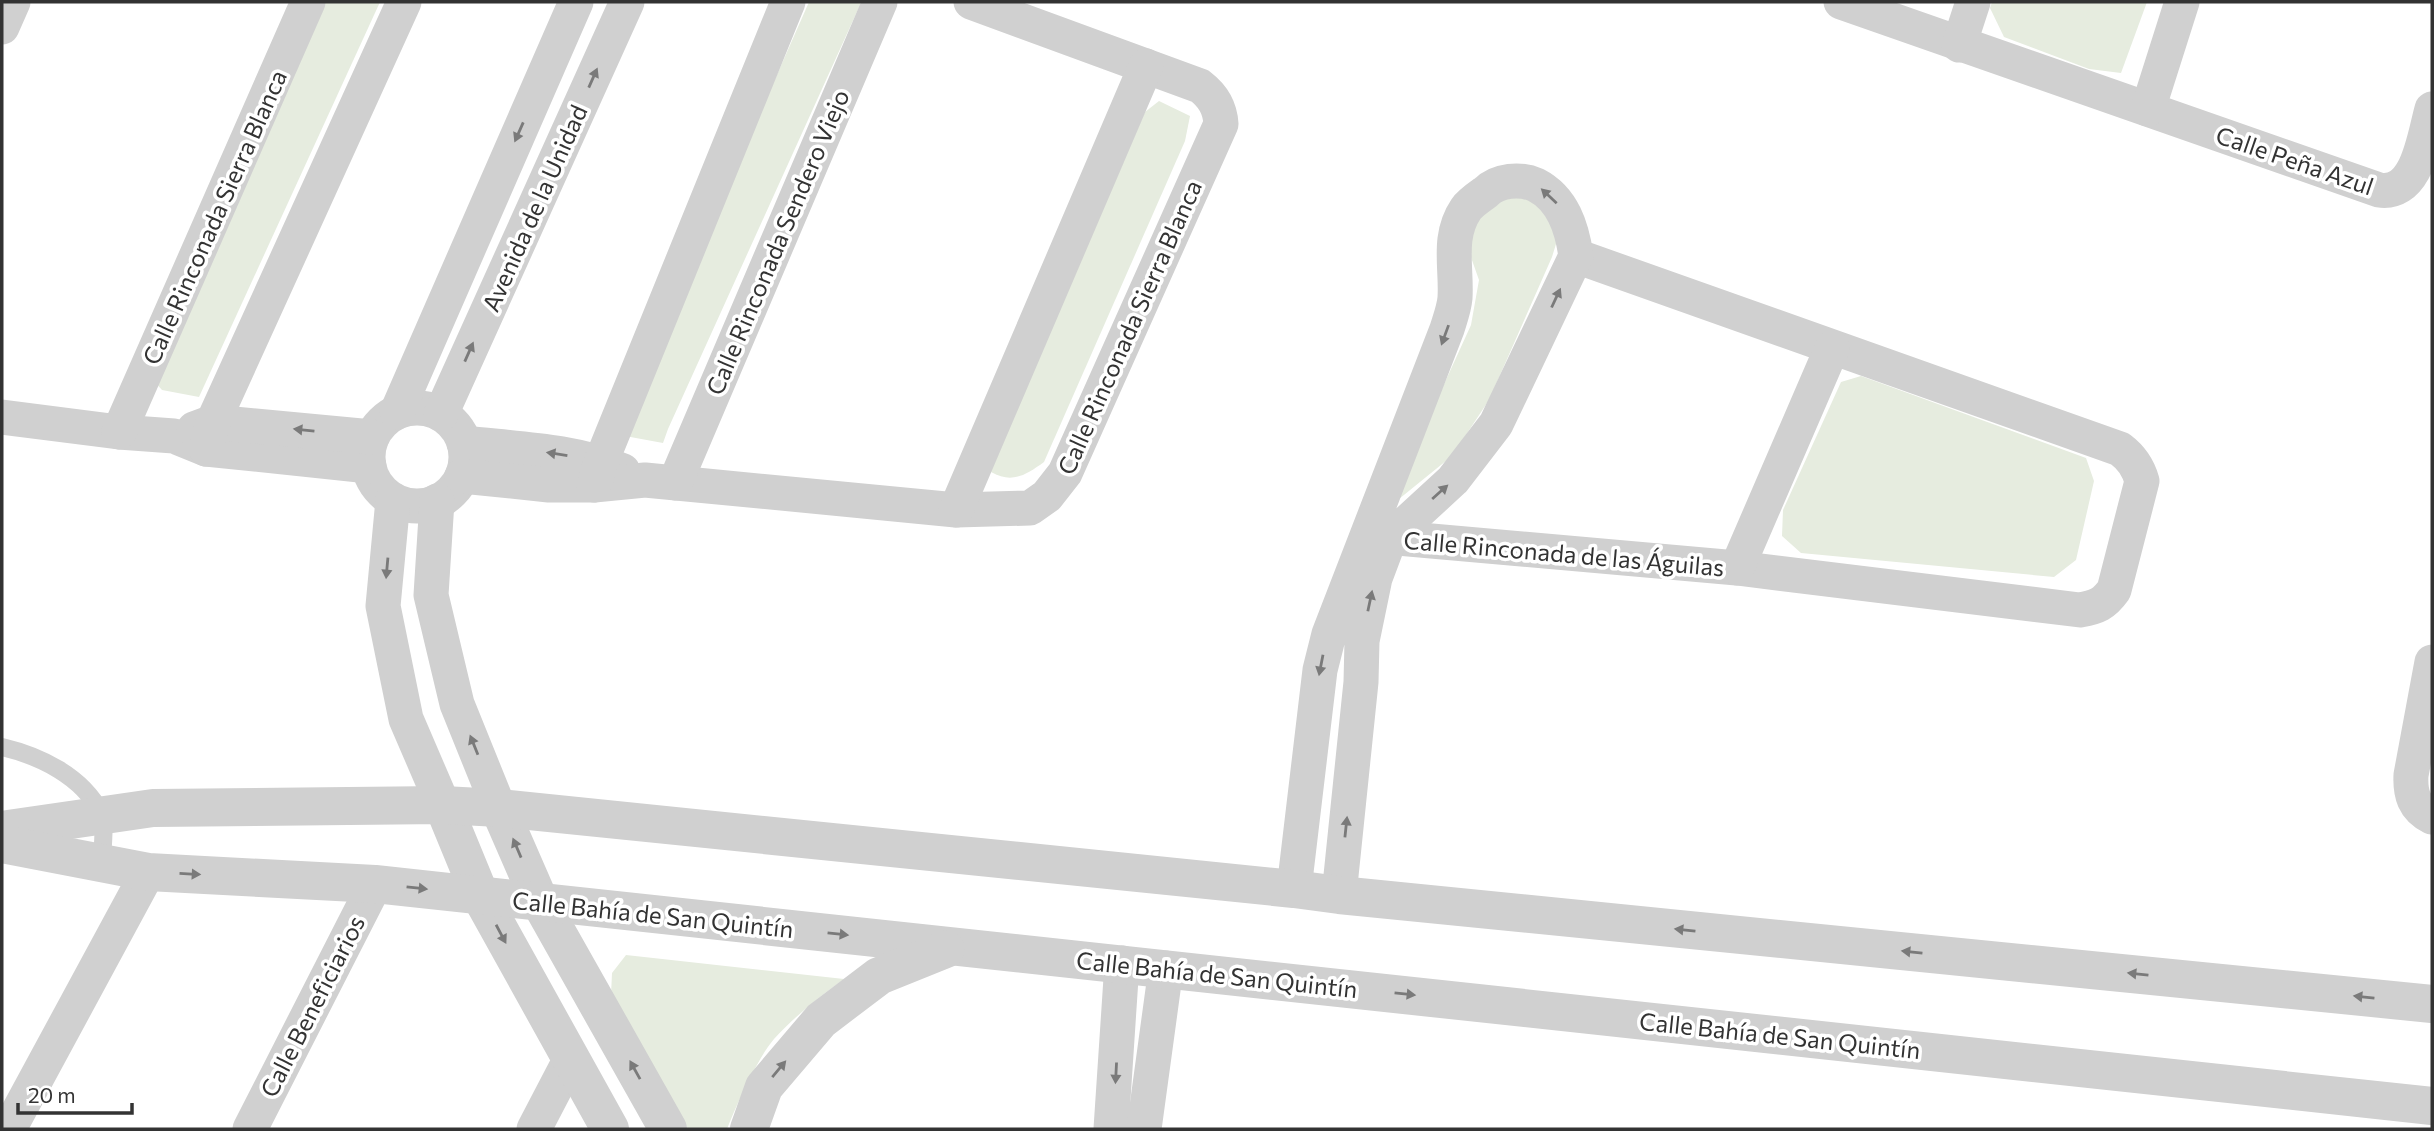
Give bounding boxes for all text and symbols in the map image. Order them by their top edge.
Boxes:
street label: Calle Rinconada Sierra Blanca [136,65,292,369]
one-way arrow [587,68,599,88]
street label: Calle Rinconada Sendero Viejo [699,85,855,399]
street label: Avenida de la Unidad [475,100,593,316]
street label: Calle Peña Azul [2212,119,2378,201]
one-way arrow [513,122,525,142]
street label: Calle Rinconada Sierra Blanca [1051,175,1207,479]
one-way arrow [1540,188,1558,204]
one-way arrow [1550,288,1562,308]
one-way arrow [1439,325,1450,346]
one-way arrow [463,342,475,362]
one-way arrow [293,424,315,435]
one-way arrow [546,448,568,459]
one-way arrow [1432,484,1449,500]
street label: Calle Rinconada de las Águilas [1403,525,1725,581]
one-way arrow [381,557,392,579]
one-way arrow [1365,590,1376,612]
one-way arrow [1316,654,1327,676]
one-way arrow [468,734,479,755]
one-way arrow [1341,816,1352,838]
one-way arrow [511,837,522,858]
one-way arrow [179,869,201,880]
one-way arrow [406,883,428,894]
street label: Calle Bahía de San Quintín [511,885,795,943]
street label: Calle Beneficiarios [254,910,370,1102]
one-way arrow [495,924,507,944]
one-way arrow [1674,924,1696,935]
one-way arrow [827,929,849,940]
street label: Calle Bahía de San Quintín [1075,945,1359,1003]
one-way arrow [1900,946,1922,957]
one-way arrow [2127,969,2149,980]
one-way arrow [1394,988,1416,999]
one-way arrow [2353,991,2375,1002]
street label: Calle Bahía de San Quintín [1638,1006,1922,1064]
one-way arrow [629,1060,641,1079]
one-way arrow [771,1060,787,1078]
one-way arrow [1110,1062,1121,1084]
scale bar [18,1072,131,1116]
text: 20 m [28,1082,76,1107]

